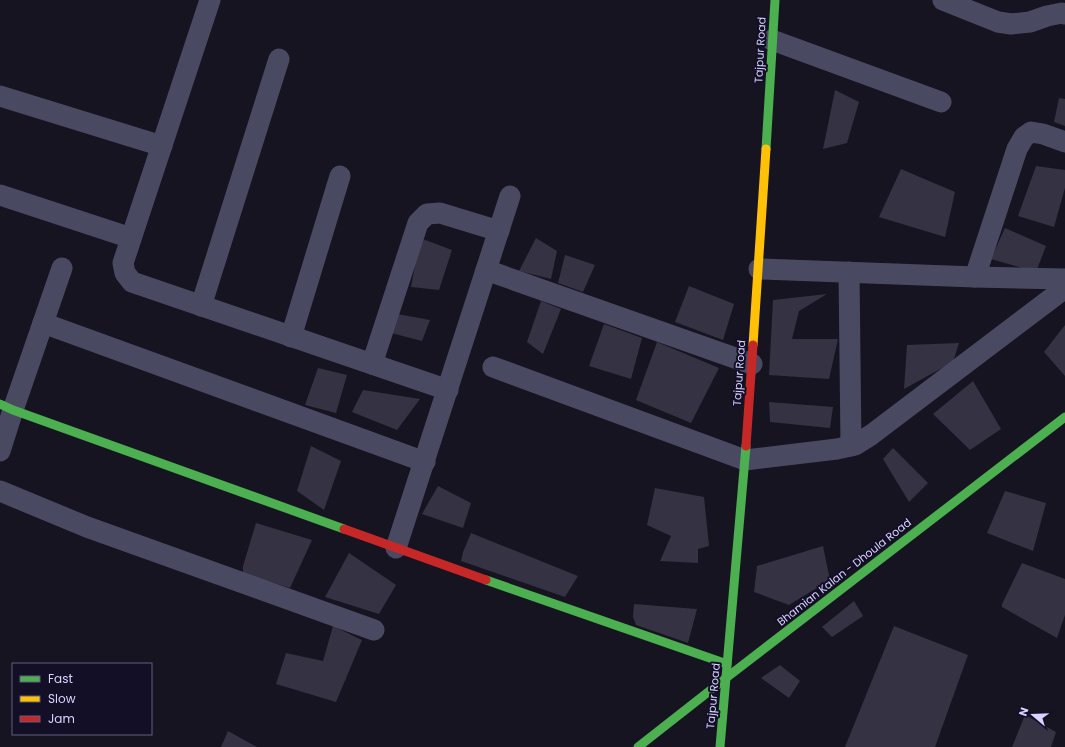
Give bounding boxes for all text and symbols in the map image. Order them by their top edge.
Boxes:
street label: Tajpur Road [750,17,770,83]
street label: Tajpur Road [729,339,749,407]
street label: Bhamian Kalan - Dhoula Road [774,514,914,630]
street label: Tajpur Road [702,662,724,730]
legend [12,663,152,735]
text: Fast [48,670,73,687]
text: Slow [48,690,76,707]
north arrow [1013,695,1053,735]
text: N [1015,705,1032,718]
text: Jam [48,710,75,727]

